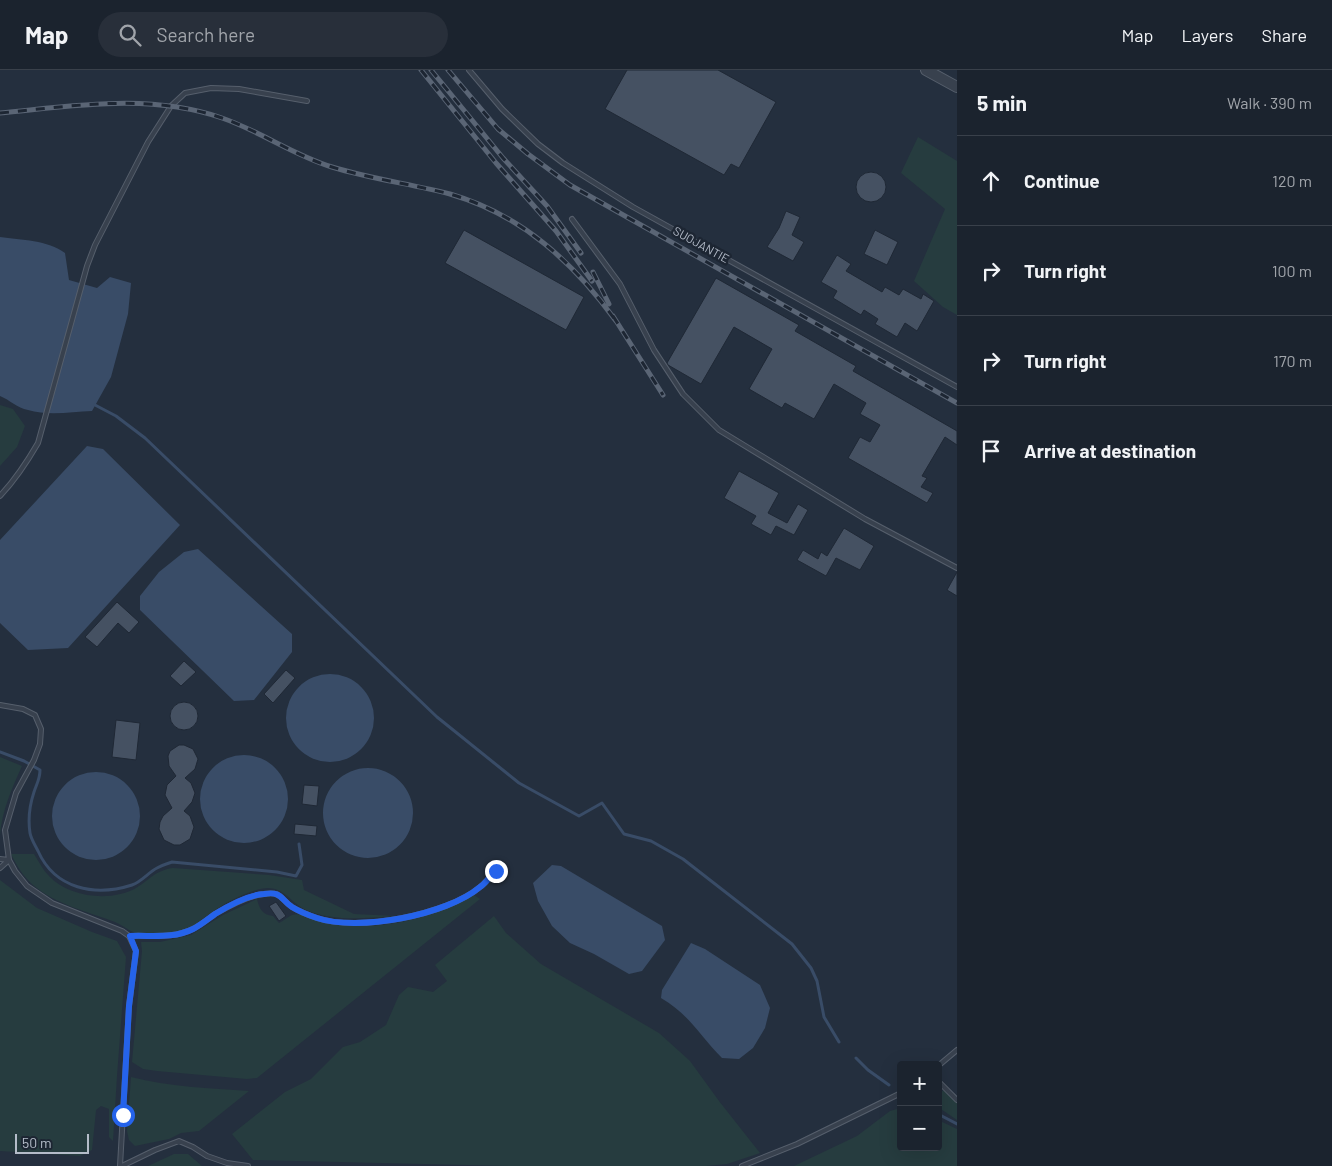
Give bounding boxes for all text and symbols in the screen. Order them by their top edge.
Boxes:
search box [98,12,448,57]
text: Map [25,20,68,49]
icon: search [116,21,144,49]
text: Search here [156,23,255,46]
text: Map [1121,24,1153,46]
text: Layers [1181,24,1234,46]
text: Share [1262,24,1307,46]
text: 5 min [977,90,1027,115]
text: Walk · 390 m [1227,93,1312,112]
icon: ahead [977,167,1005,195]
text: Continue [1024,169,1100,192]
text: 120 m [1272,171,1312,190]
street label: SUOJANTIE [671,223,732,265]
icon: right [977,257,1005,285]
text: Turn right [1024,259,1106,282]
text: 100 m [1272,261,1312,280]
icon: right [977,347,1005,375]
text: Turn right [1024,349,1106,372]
text: 170 m [1273,351,1312,370]
icon: arrive [977,437,1005,465]
text: Arrive at destination [1024,439,1196,462]
route end [485,860,508,883]
map controls [897,1061,942,1151]
button: + [897,1061,942,1106]
route start [112,1104,135,1127]
button: − [897,1106,942,1151]
scale bar [15,1131,89,1154]
text: 50 m [22,1134,51,1151]

